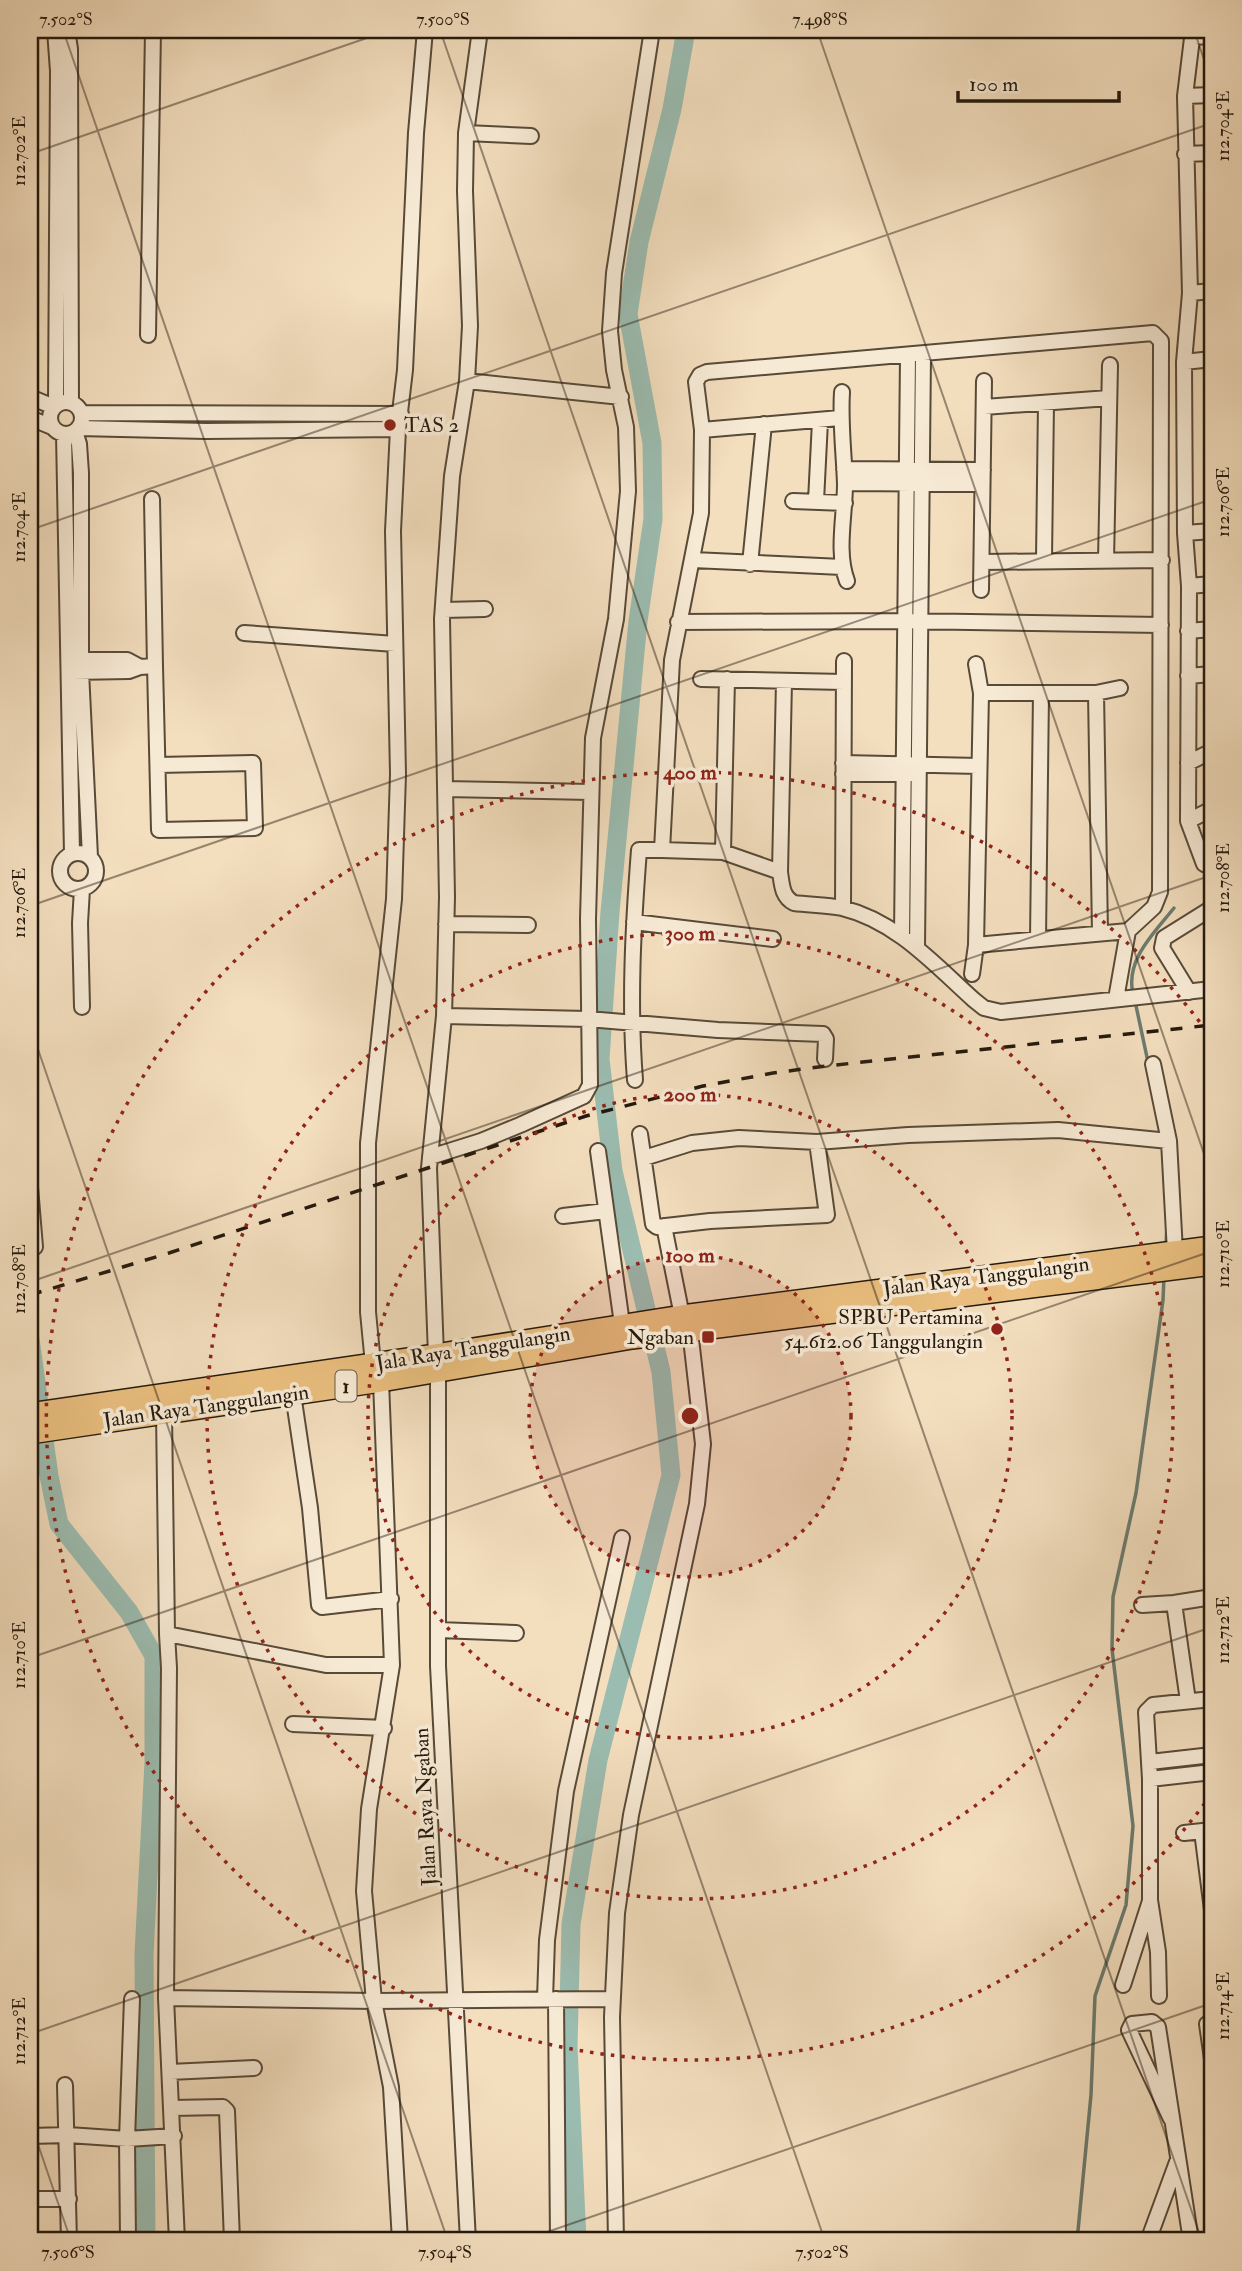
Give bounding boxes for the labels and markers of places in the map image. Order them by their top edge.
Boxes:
place label: TAS 2 [404,412,459,439]
marker: TAS 2 [382,417,398,433]
place label: SPBU Pertamina 54.612.06 Tanggulangin [784,1304,983,1355]
marker: SPBU Pertamina 54.612.06 Tanggulangin [989,1321,1005,1337]
place label: Ngaban [627,1324,694,1351]
marker: Ngaban [700,1329,716,1345]
centre of rings [678,1404,702,1428]

